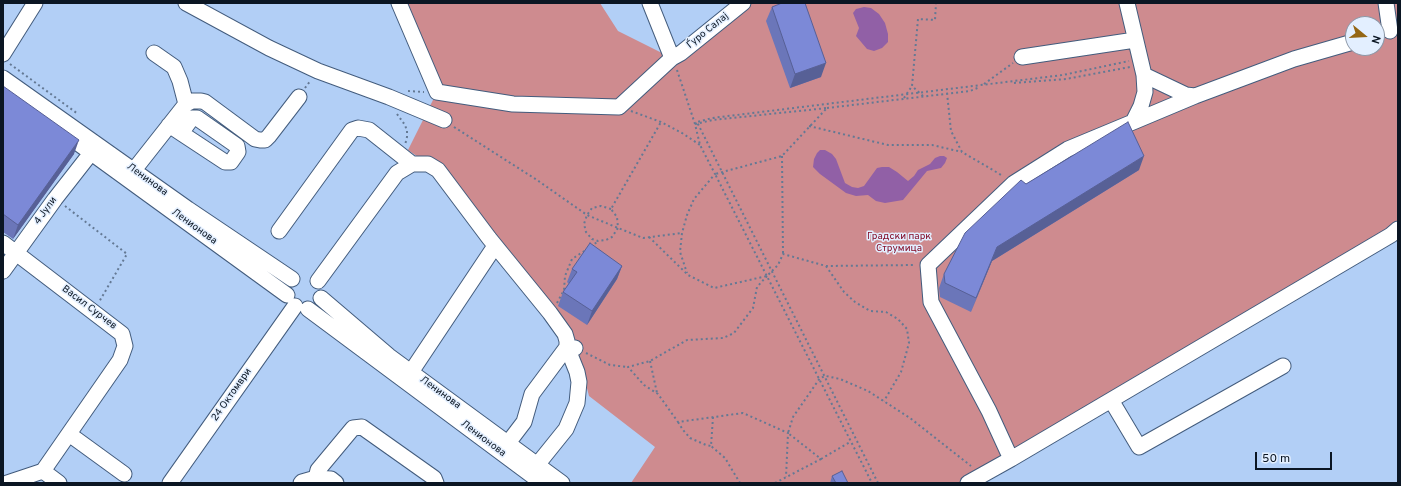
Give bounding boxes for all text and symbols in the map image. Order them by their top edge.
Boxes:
street label: Ѓуро Салај [685,10,731,52]
north arrow [1345,16,1385,56]
text: N [1368,33,1383,45]
street label: Ленинова [124,161,170,199]
street label: 4 Јули [32,195,60,227]
street label: Ленионова [169,206,219,248]
park label: Градски парк Струмица [867,231,931,254]
street label: Васил Сурчев [59,283,119,333]
street label: 24 Октомври [209,366,255,424]
street label: Ленинова [417,374,463,412]
street label: Ленионова [458,418,508,460]
scale bar [1257,444,1334,470]
text: 50 m [1262,451,1290,467]

